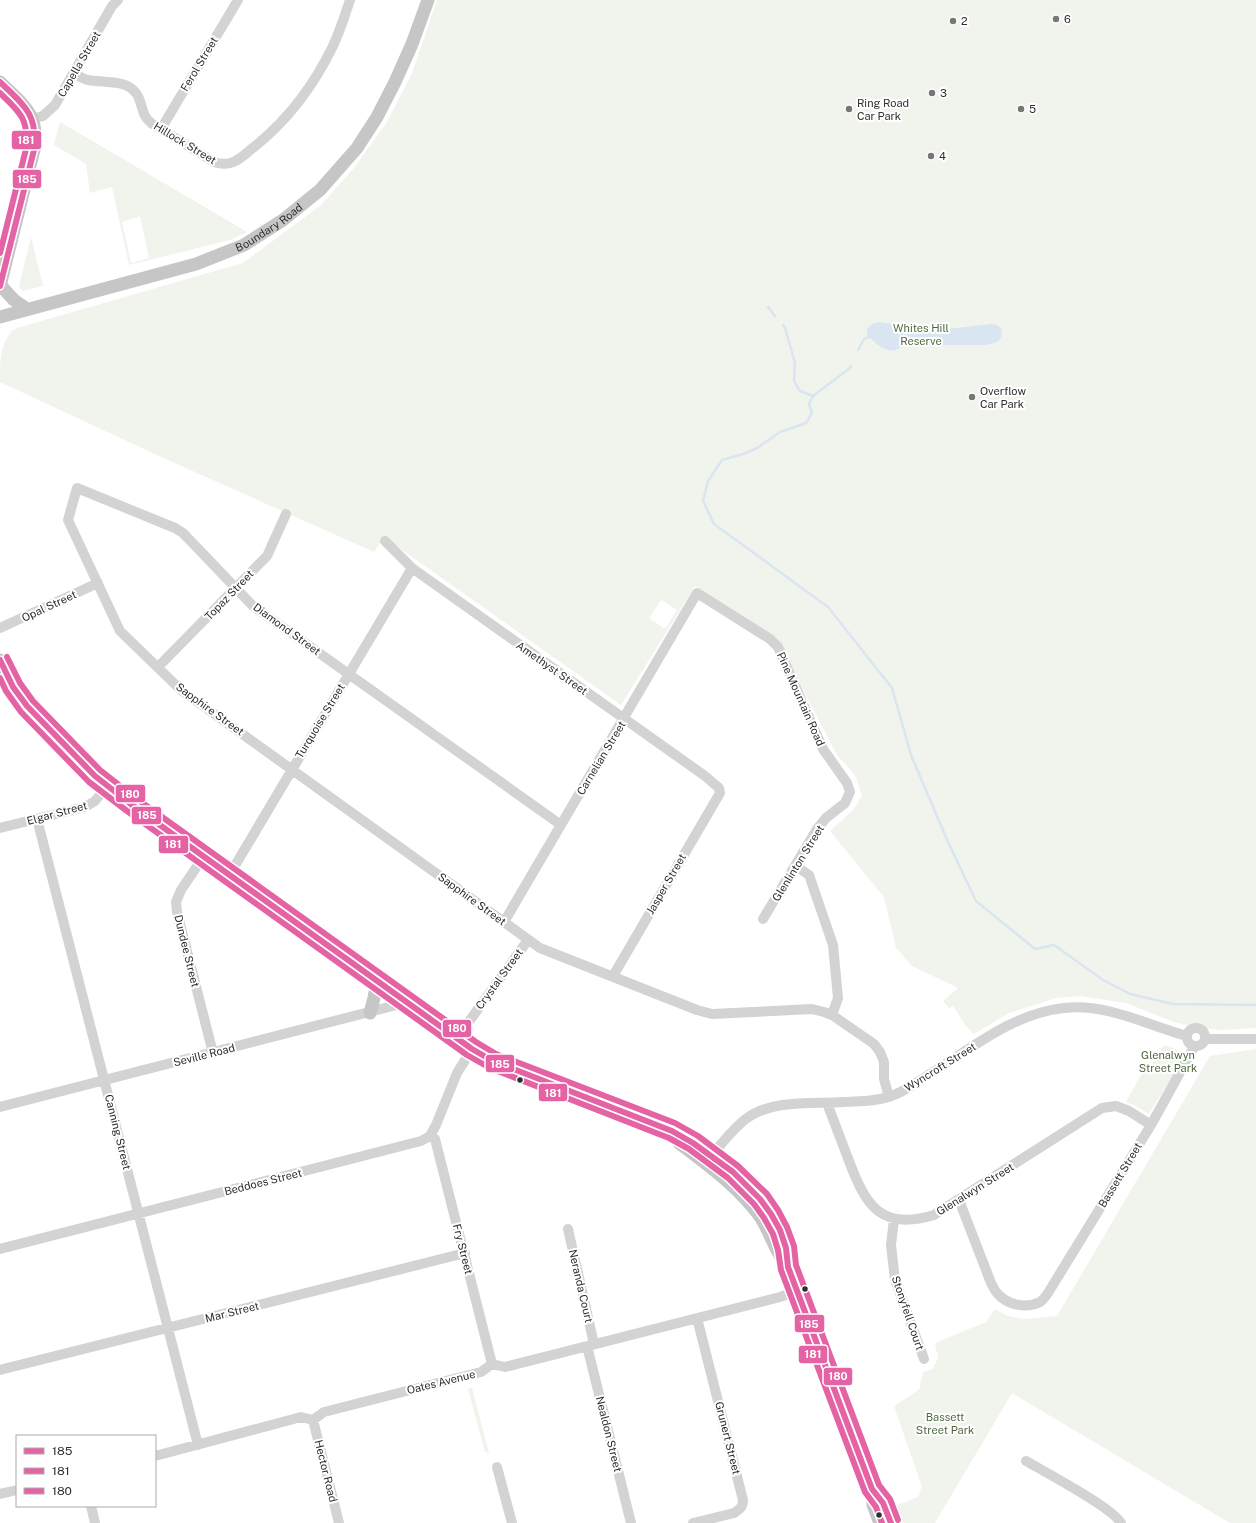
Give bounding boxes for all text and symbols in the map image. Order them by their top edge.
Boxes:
place label: 6 [1064,13,1071,25]
marker: 6 [1051,14,1061,24]
place label: 2 [961,15,968,27]
marker: 2 [948,16,958,26]
street label: Capella Street [55,29,103,99]
street label: Ferol Street [178,35,220,93]
place label: 3 [940,87,947,99]
marker: 3 [927,88,937,98]
place label: Ring Road Car Park [857,97,909,122]
place label: 5 [1029,103,1036,115]
marker: Ring Road Car Park [844,104,854,114]
marker: 5 [1016,104,1026,114]
street label: Hillock Street [152,120,218,166]
line badge: 181 [11,130,42,150]
text: 181 [18,134,34,146]
place label: 4 [939,150,946,162]
marker: 4 [926,151,936,161]
line badge: 185 [12,169,42,189]
text: 185 [17,173,37,185]
street label: Boundary Road [234,201,305,254]
park label: Whites Hill Reserve [893,322,949,347]
place label: Overflow Car Park [980,385,1026,410]
marker: Overflow Car Park [967,392,977,402]
street label: Topaz Street [202,568,256,622]
street label: Opal Street [20,588,78,624]
street label: Diamond Street [251,601,323,657]
street label: Amethyst Street [514,639,590,697]
street label: Pine Mountain Road [775,650,827,748]
street label: Sapphire Street [174,680,246,738]
street label: Turquoise Street [293,681,347,761]
street label: Carnelian Street [574,719,628,797]
line badge: 180 [115,784,146,803]
text: 180 [120,788,140,800]
street label: Elgar Street [25,799,89,827]
line badge: 185 [131,806,162,825]
text: 185 [137,809,157,821]
street label: Glenlinton Street [770,823,826,903]
line badge: 181 [158,835,189,854]
text: 181 [165,838,181,850]
street label: Jasper Street [644,852,688,916]
street label: Sapphire Street [436,870,508,928]
street label: Dundee Street [172,914,202,988]
street label: Crystal Street [473,946,525,1012]
line badge: 180 [442,1019,472,1038]
text: 180 [447,1022,467,1034]
street label: Wyncroft Street [902,1040,978,1094]
street label: Seville Road [172,1042,236,1068]
park label: Glenalwyn Street Park [1139,1049,1197,1074]
line badge: 185 [485,1054,515,1073]
text: 185 [490,1058,510,1070]
unlabelled marker [515,1075,525,1085]
line badge: 181 [538,1083,568,1102]
text: 181 [545,1087,561,1099]
street label: Canning Street [103,1093,133,1171]
street label: Bassett Street [1096,1140,1144,1210]
street label: Glenalwyn Street [934,1160,1016,1218]
street label: Beddoes Street [223,1167,303,1197]
street label: Fry Street [451,1222,475,1276]
street label: Neranda Court [567,1248,595,1324]
street label: Stonyfell Court [890,1274,926,1352]
unlabelled marker [800,1284,810,1294]
street label: Mar Street [204,1300,260,1324]
line badge: 185 [794,1314,825,1333]
text: 185 [799,1318,819,1330]
line badge: 181 [798,1345,828,1364]
text: 181 [805,1348,821,1360]
line badge: 180 [823,1367,853,1386]
street label: Oates Avenue [406,1368,476,1396]
text: 180 [828,1370,848,1382]
street label: Nealdon Street [594,1395,624,1473]
street label: Grunert Street [713,1400,743,1476]
park label: Bassett Street Park [916,1411,974,1436]
legend [16,1435,156,1507]
street label: Hector Road [312,1439,340,1503]
text: 185 [52,1444,73,1458]
text: 181 [52,1464,70,1478]
text: 180 [52,1484,72,1498]
unlabelled marker [874,1510,884,1520]

